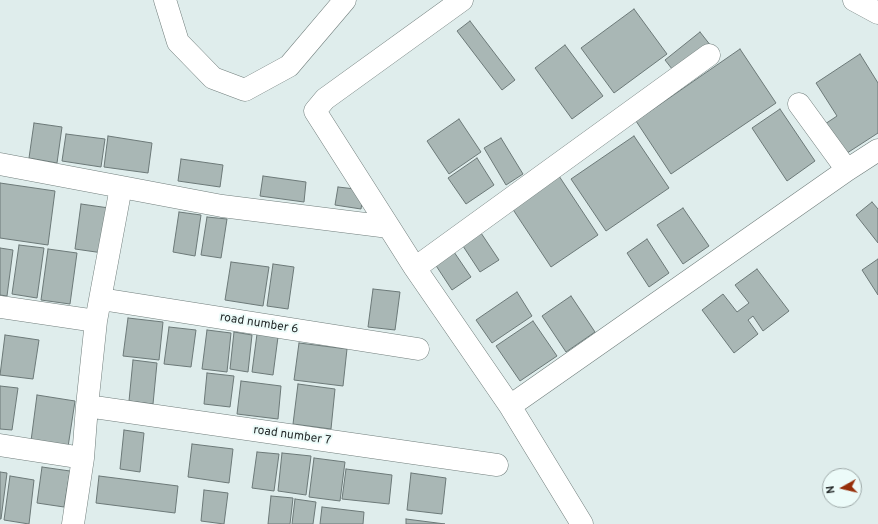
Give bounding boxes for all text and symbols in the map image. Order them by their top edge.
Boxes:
street label: road number 6 [219,311,299,337]
street label: road number 7 [252,423,332,449]
north arrow [822,468,862,508]
text: N [824,485,839,494]

